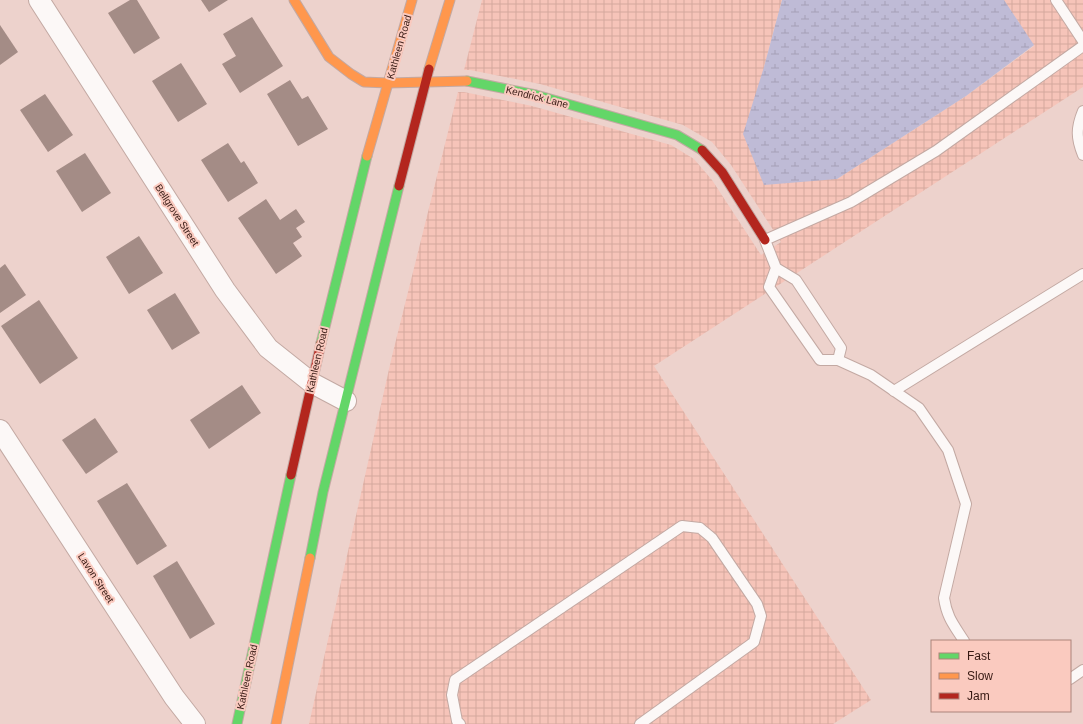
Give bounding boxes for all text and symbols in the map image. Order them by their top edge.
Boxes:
street label: Kathleen Road [385,14,413,80]
street label: Kendrick Lane [505,84,570,110]
street label: Bellgrove Street [153,182,201,248]
street label: Kathleen Road [304,327,330,393]
street label: Lavon Street [76,551,116,605]
legend [931,640,1071,712]
street label: Kathleen Road [235,643,259,711]
text: Fast [967,649,991,663]
text: Slow [967,669,993,683]
text: Jam [967,689,990,703]

